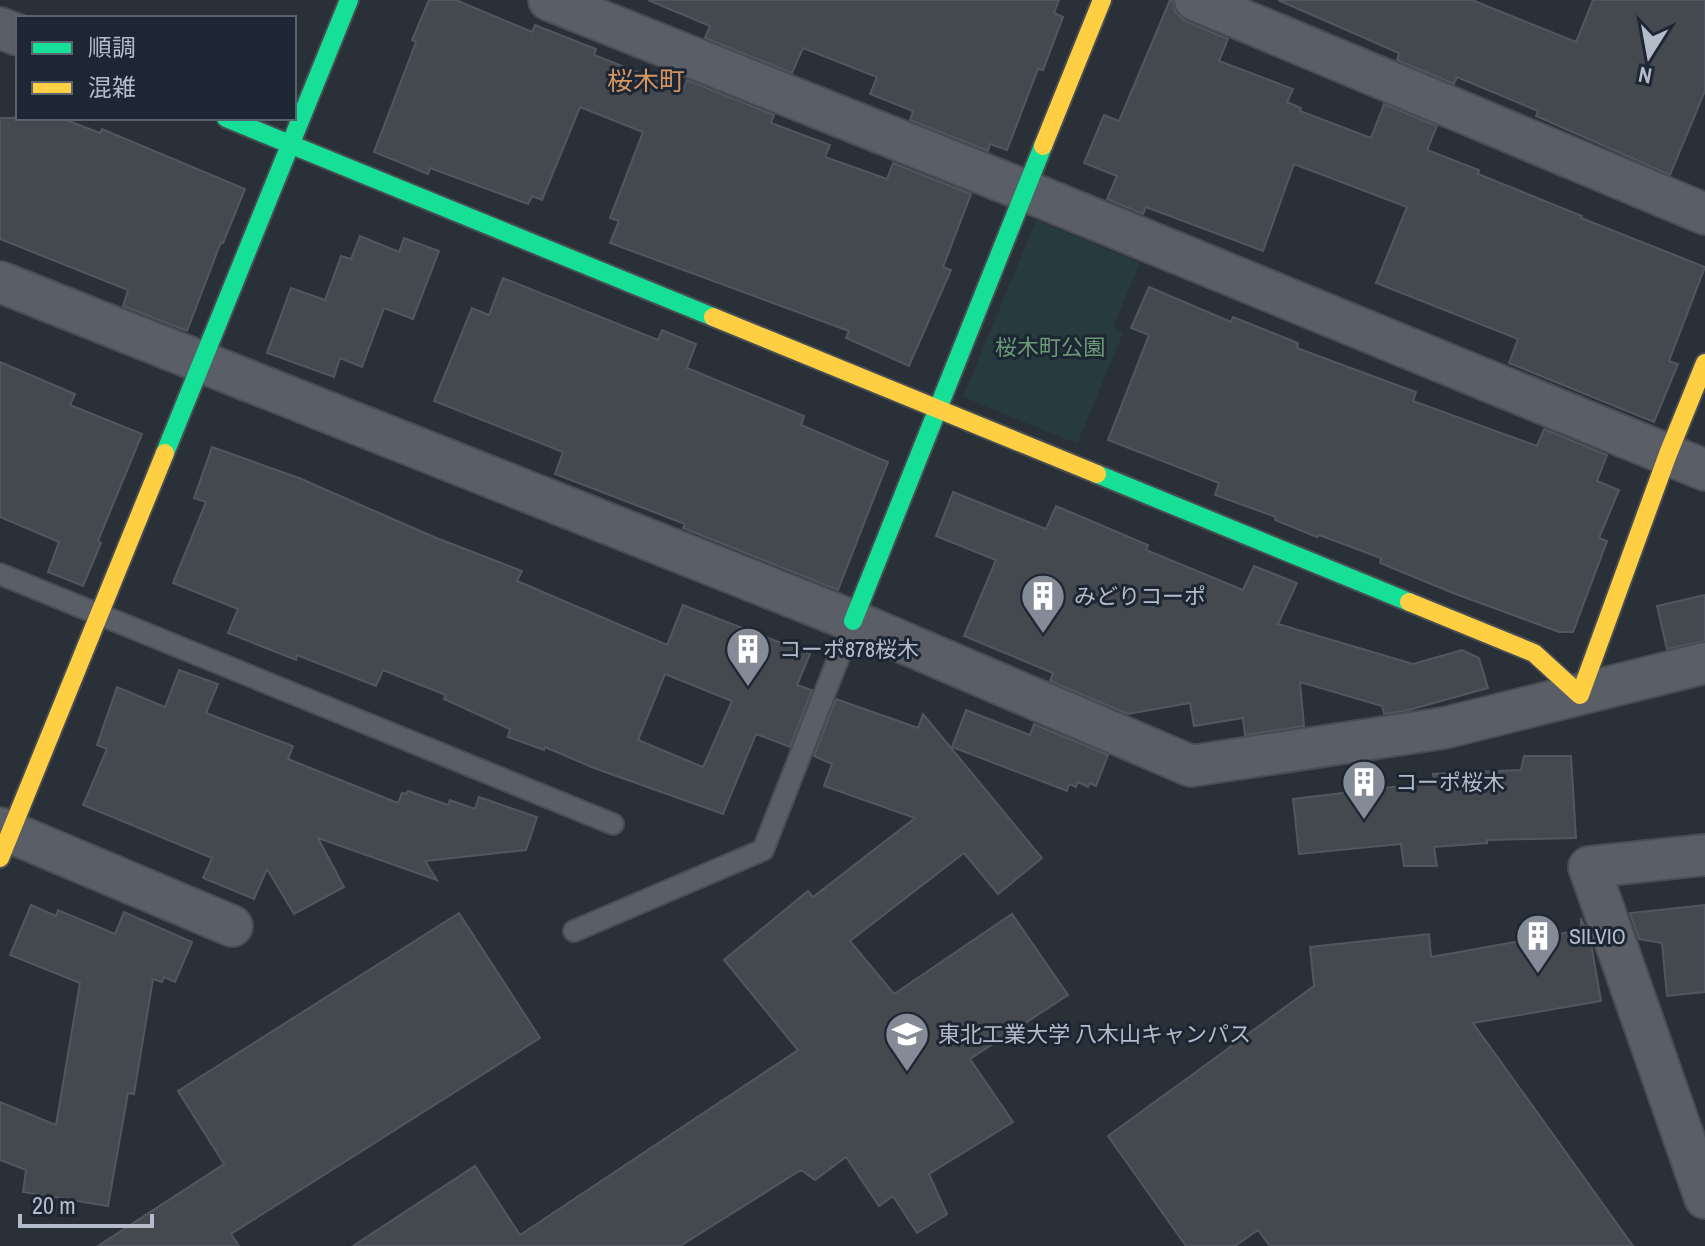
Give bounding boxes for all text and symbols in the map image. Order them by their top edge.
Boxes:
legend [16,16,296,120]
north arrow [1609,16,1689,96]
text: 順調 [88,31,136,63]
text: N [1636,60,1654,92]
district label: 桜木町 [607,63,685,98]
text: 混雑 [88,71,136,103]
park label: 桜木町公園 [995,332,1105,362]
building icon: みどりコーポ [1019,572,1067,635]
place label: みどりコーポ [1074,581,1206,611]
building icon: コーポ878桜木 [724,625,772,688]
place label: コーポ878桜木 [779,634,919,664]
building icon: コーポ桜木 [1340,758,1388,821]
place label: コーポ桜木 [1395,767,1505,797]
building icon: SILVIO [1514,912,1562,975]
place label: SILVIO [1569,921,1626,951]
school or university icon: 東北工業大学 八木山キャンパス [883,1010,931,1073]
place label: 東北工業大学 八木山キャンパス [938,1019,1251,1049]
scale bar [20,1178,152,1228]
text: 20 m [32,1189,76,1221]

